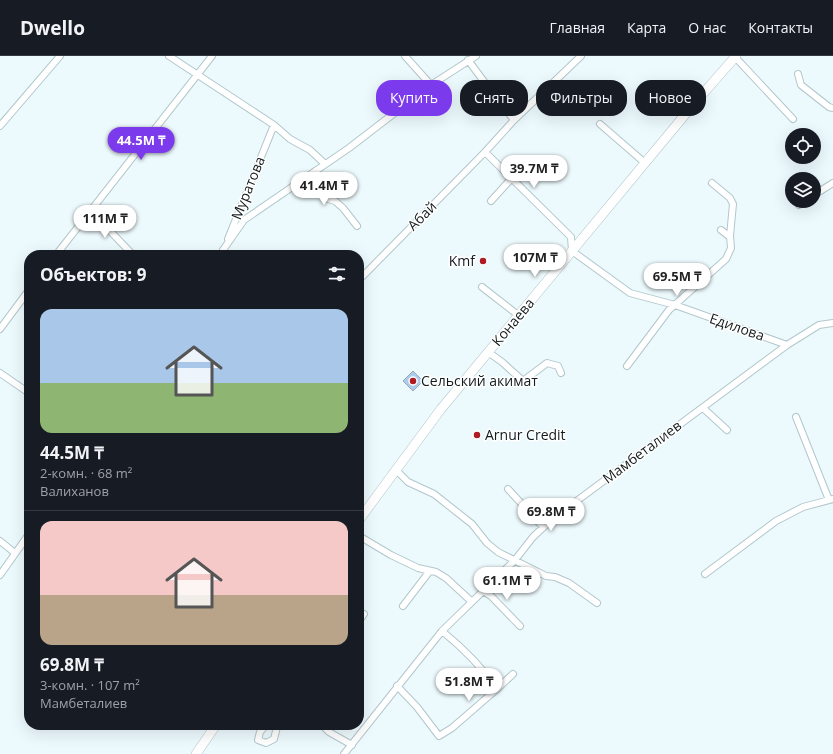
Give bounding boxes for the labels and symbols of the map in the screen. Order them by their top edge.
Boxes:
pin: 44.5M ₸ [104,127,178,161]
street label: Муратова [226,153,269,222]
pin: 39.7M ₸ [497,155,571,189]
pin: 41.4M ₸ [287,172,361,206]
street label: Абай [403,197,440,234]
pin: 111M ₸ [72,205,138,239]
pin: 107M ₸ [502,244,568,278]
place label: Kmf [449,251,476,270]
marker: Kmf [478,256,488,266]
pin: 69.5M ₸ [640,263,714,297]
street label: Конаева [487,294,538,350]
street label: Едилова [707,308,767,345]
place label: Сельский акимат [421,371,538,390]
marker: Сельский акимат [408,376,418,386]
street label: Мамбеталиев [598,416,685,487]
place label: Arnur Credit [485,425,566,444]
marker: Arnur Credit [472,430,482,440]
pin: 69.8M ₸ [514,498,588,532]
pin: 61.1M ₸ [470,567,544,601]
pin: 51.8M ₸ [432,668,506,702]

